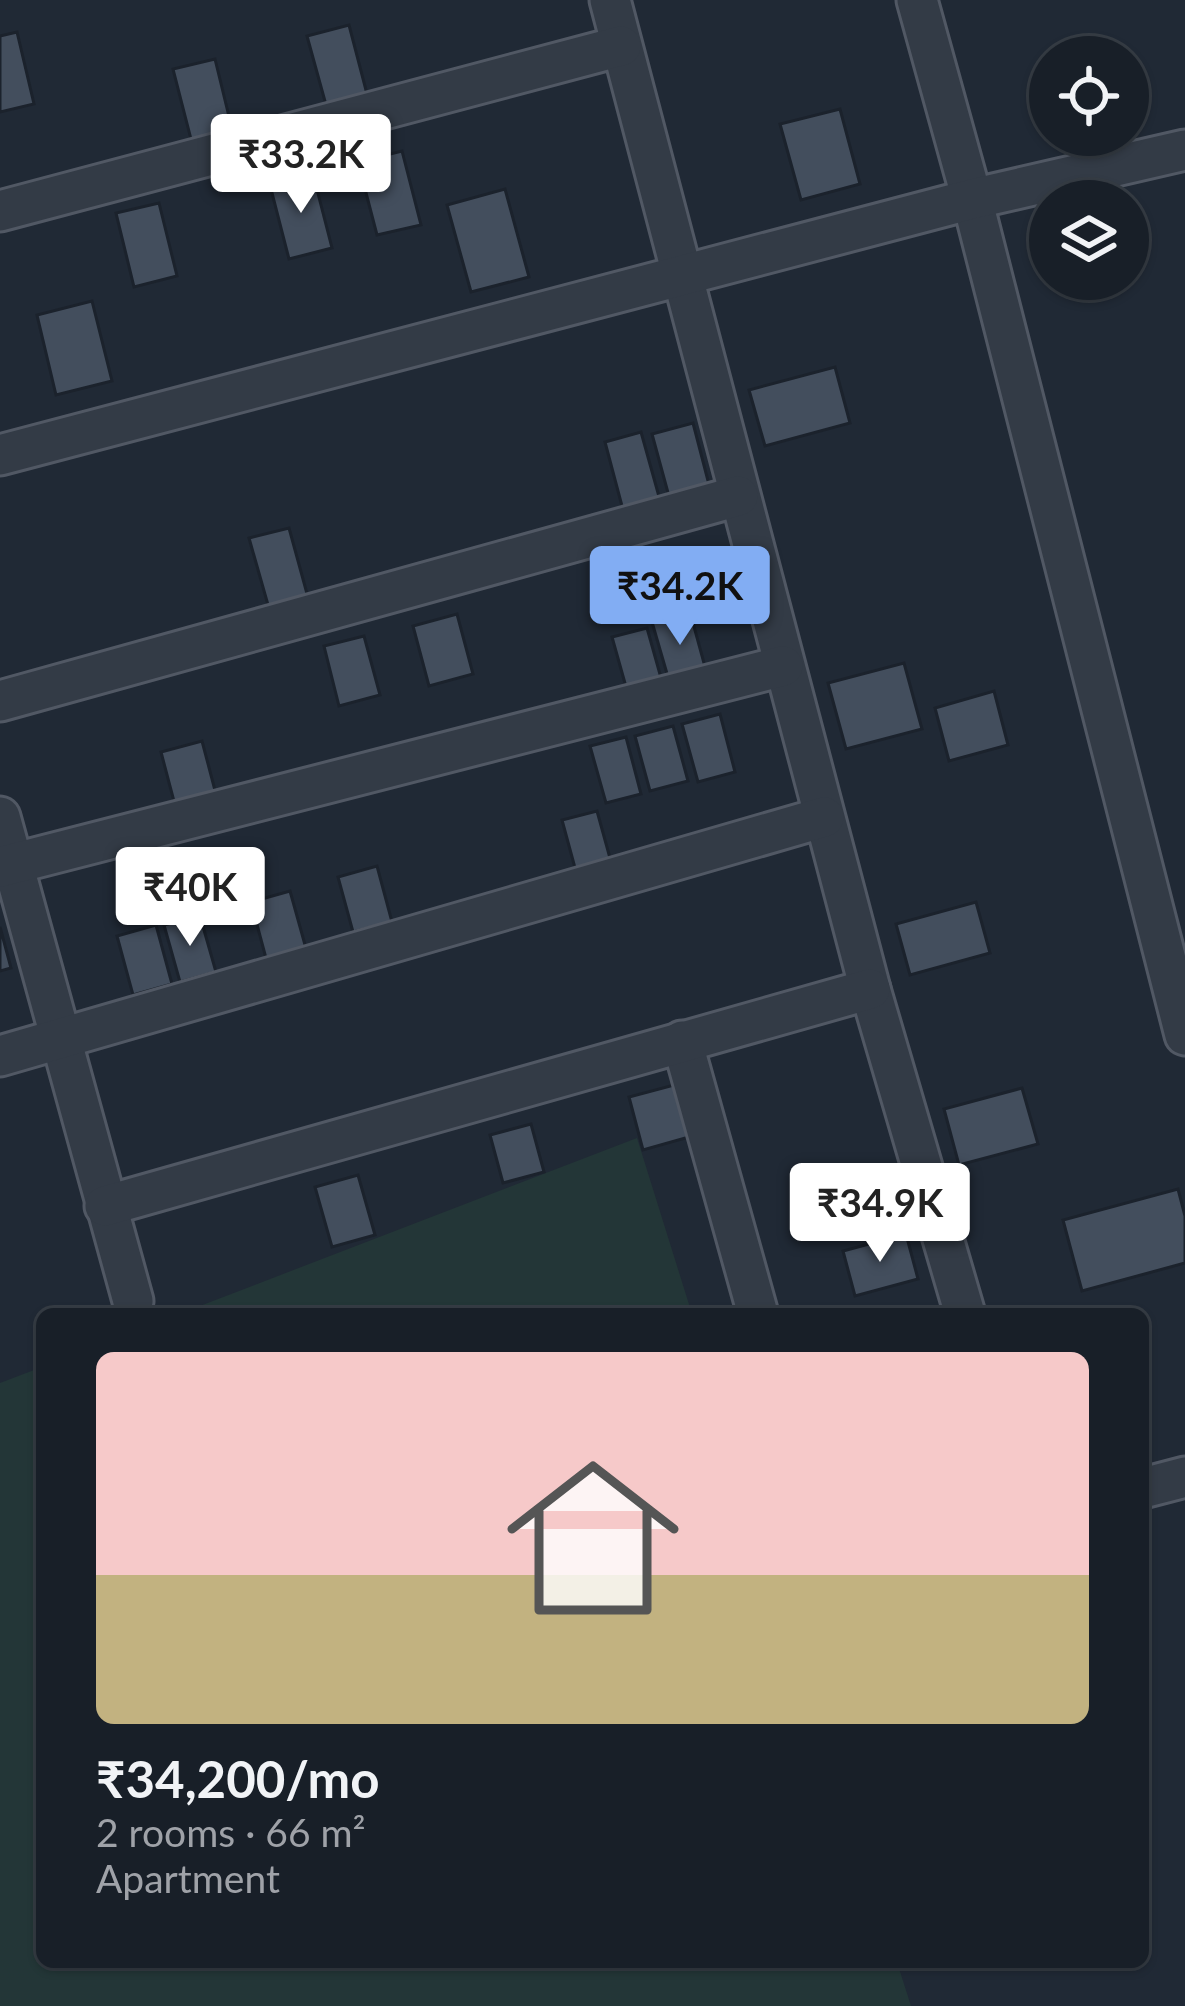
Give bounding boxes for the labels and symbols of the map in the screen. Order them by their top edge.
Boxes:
pin: ₹33.2K [203,114,399,216]
pin: ₹34.2K [582,546,778,648]
pin: ₹40K [119,847,261,949]
pin: ₹34.9K [782,1163,978,1265]

